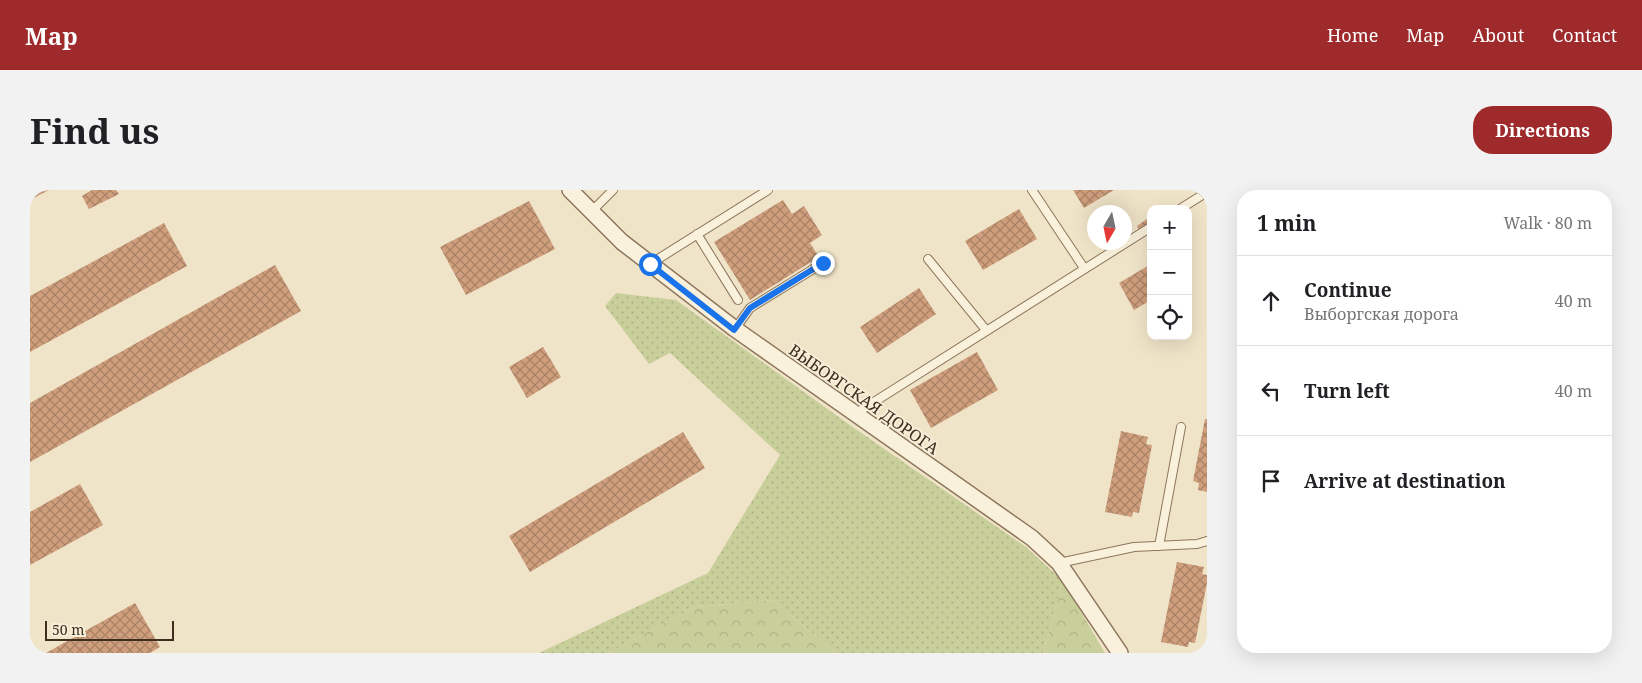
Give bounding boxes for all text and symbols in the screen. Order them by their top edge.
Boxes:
text: Map [25,19,78,52]
text: Home [1327,23,1378,47]
text: Map [1406,23,1444,47]
text: About [1472,23,1524,47]
text: Contact [1552,23,1617,47]
button: Directions [1473,106,1612,154]
text: Find us [30,107,159,154]
north arrow [1087,205,1132,250]
map controls [1147,205,1192,340]
button: + [1147,205,1192,250]
text: 1 min [1257,209,1316,237]
text: Walk · 80 m [1504,212,1592,234]
button: − [1147,250,1192,295]
route end [812,252,835,275]
route start [639,253,662,276]
text: Continue [1304,277,1392,303]
icon: ahead [1257,287,1285,315]
text: 40 m [1555,290,1592,312]
button: locate [1147,295,1192,340]
text: Выборгская дорога [1304,303,1459,325]
street label: ВЫБОРГСКАЯ ДОРОГА [785,339,944,460]
icon: left [1257,377,1285,405]
text: Turn left [1304,378,1390,404]
text: 40 m [1555,380,1592,402]
icon: arrive [1257,467,1285,495]
text: Arrive at destination [1304,468,1506,494]
scale bar [45,618,174,641]
text: 50 m [52,620,85,639]

